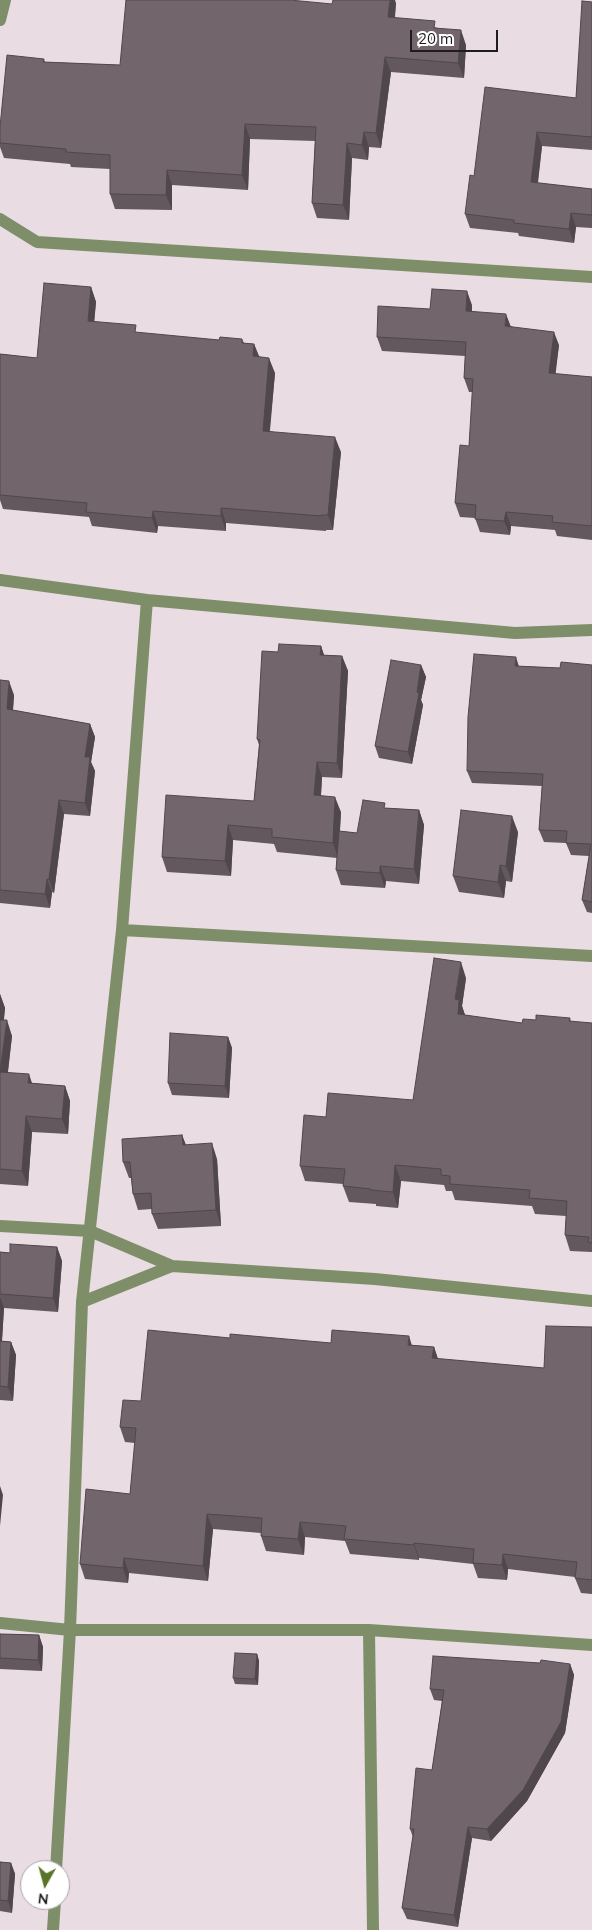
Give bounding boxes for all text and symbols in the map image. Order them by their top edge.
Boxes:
scale bar [412,20,500,52]
text: 20 m [418,29,453,48]
north arrow [20,1860,70,1910]
text: N [37,1889,50,1908]

